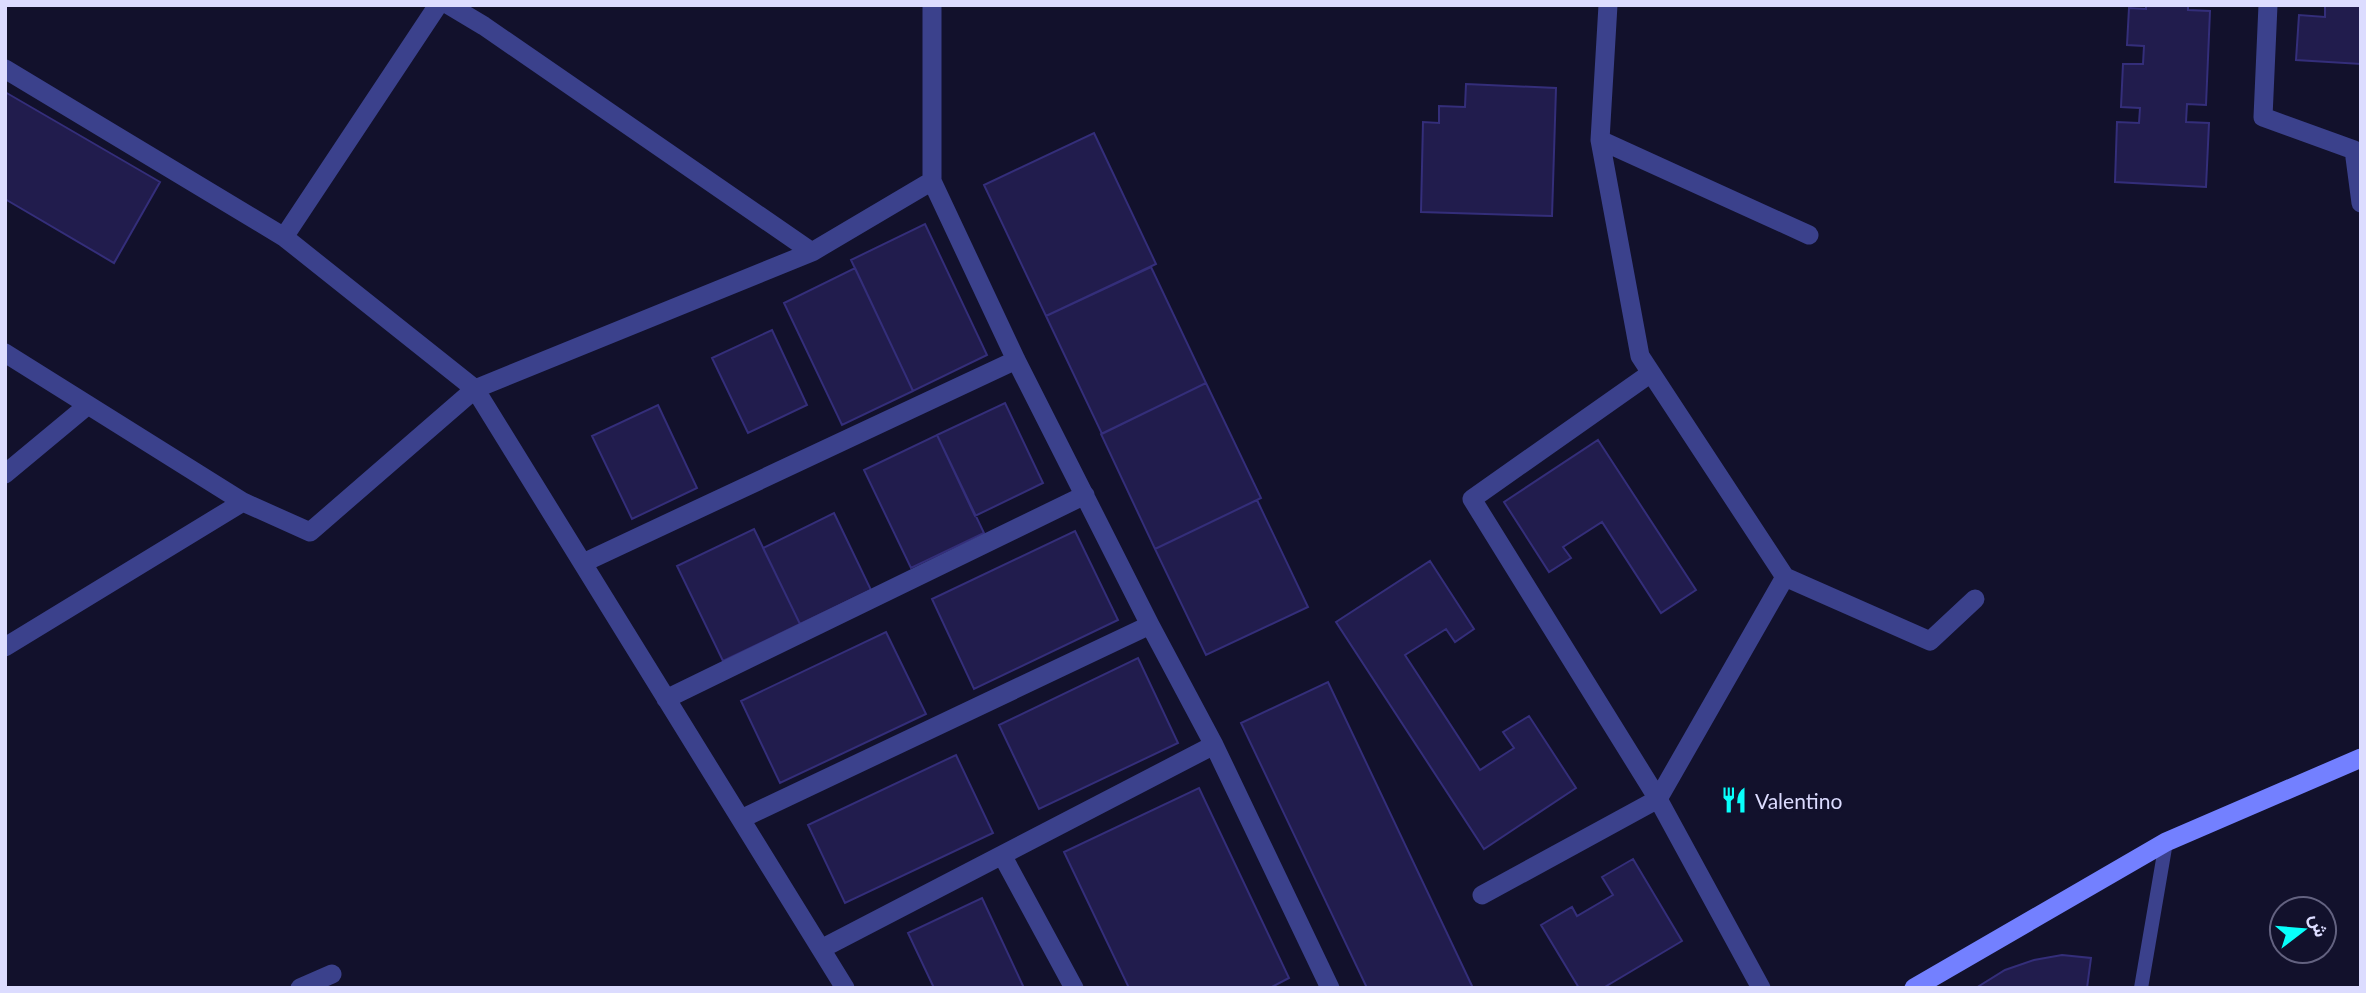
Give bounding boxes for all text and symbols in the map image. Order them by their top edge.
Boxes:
restaurant icon: Valentino [1719,785,1749,815]
place label: Valentino [1755,788,1842,813]
north arrow [2268,895,2338,965]
text: ش [2305,911,2334,940]

